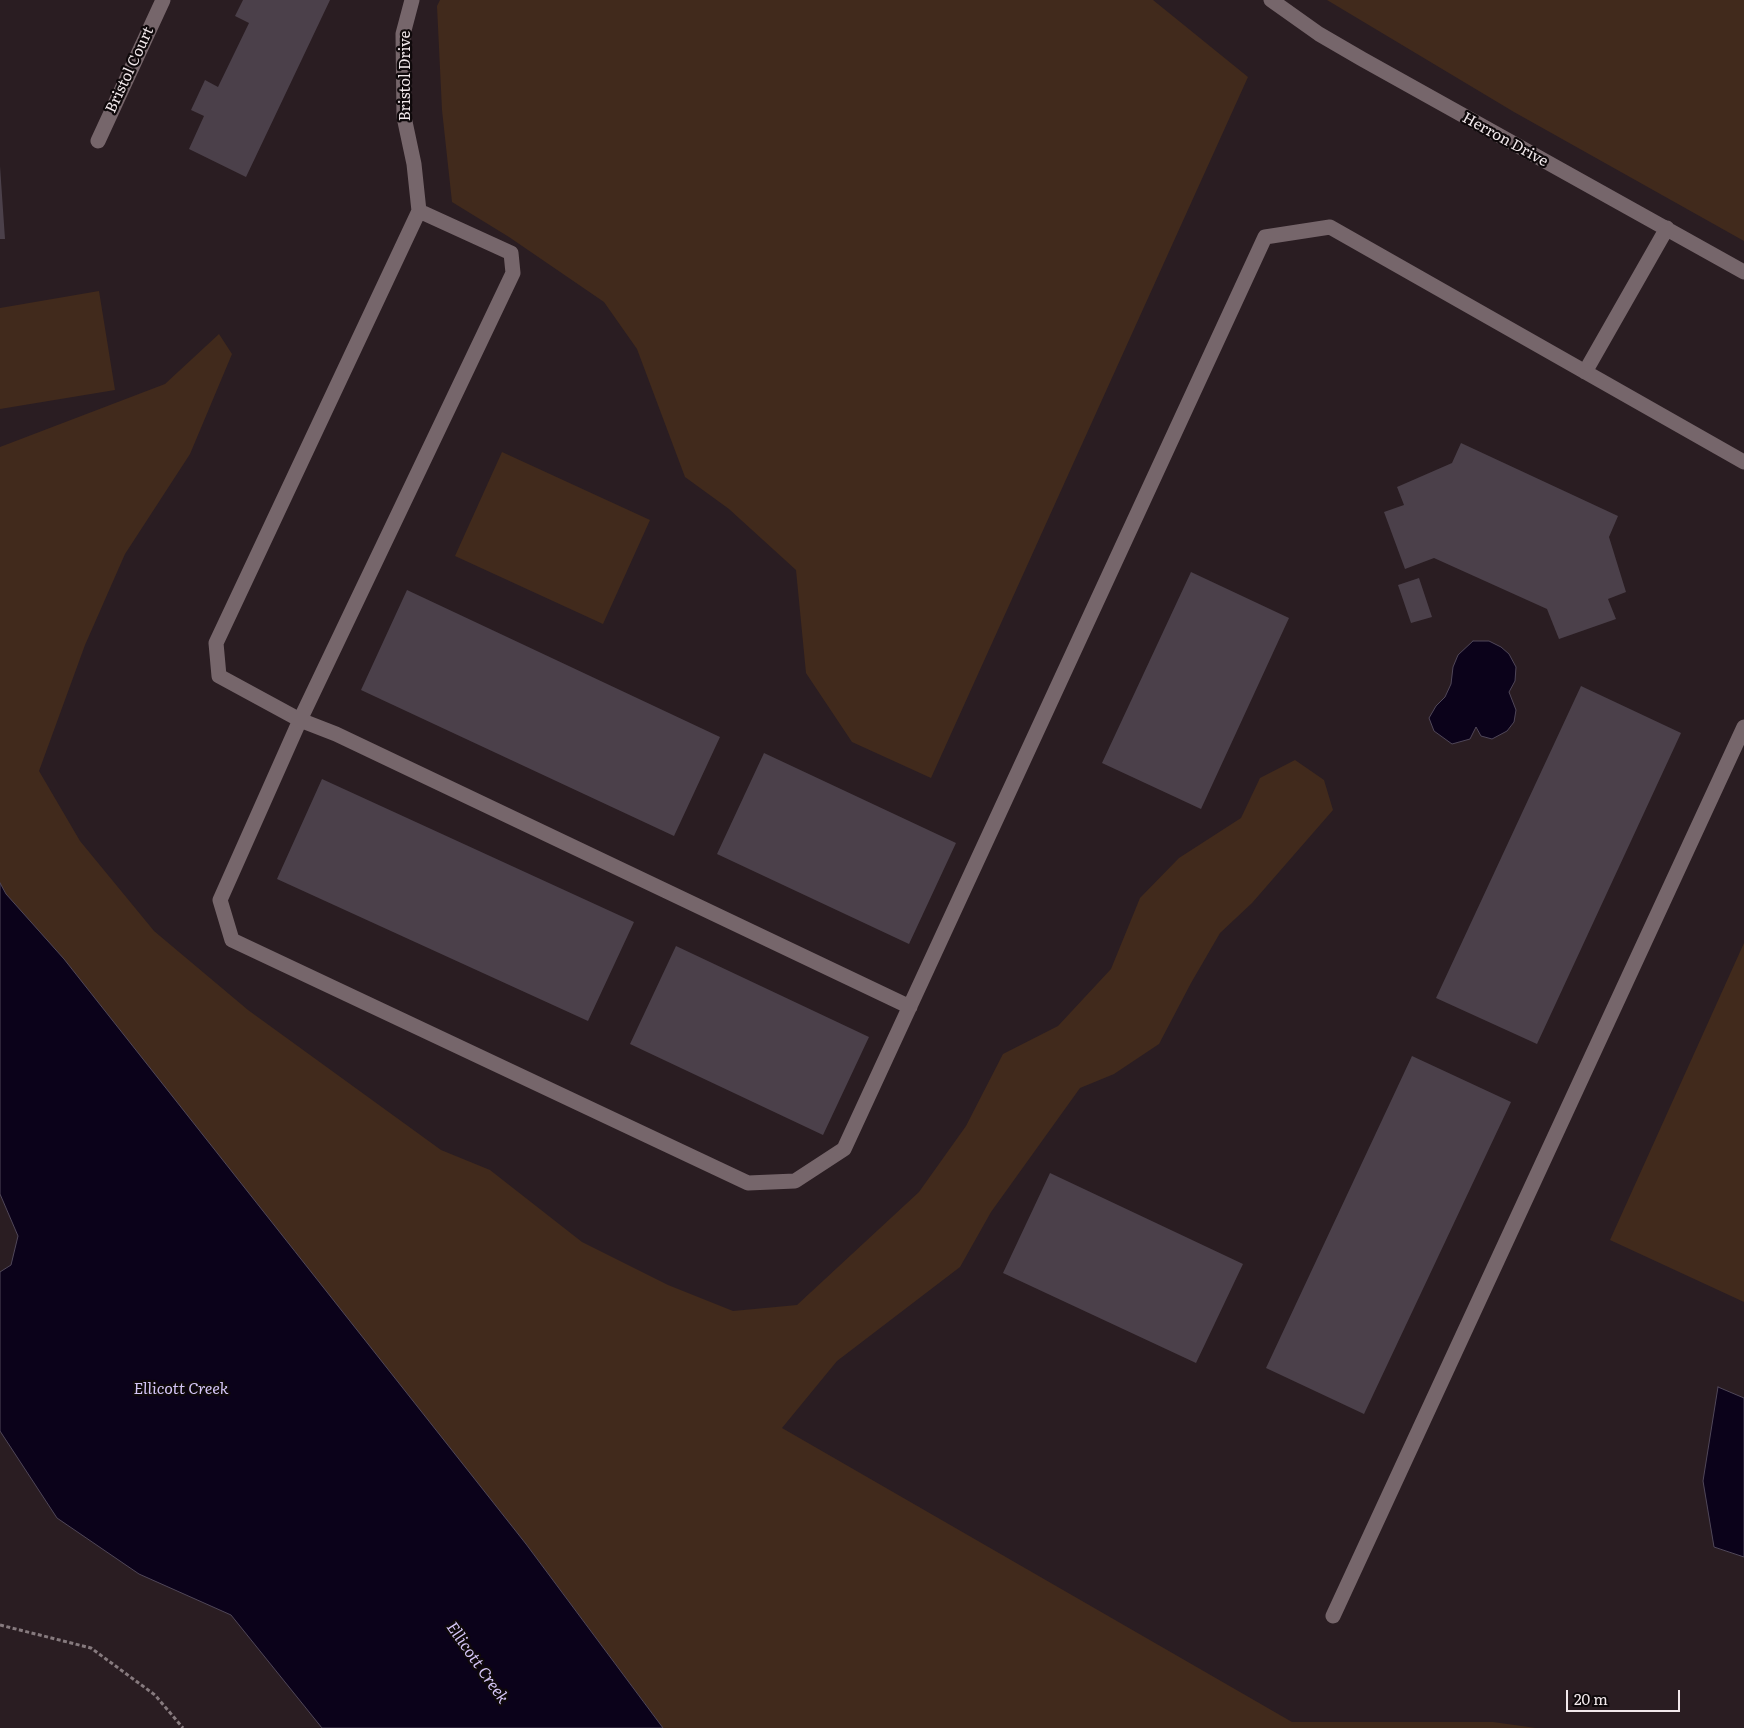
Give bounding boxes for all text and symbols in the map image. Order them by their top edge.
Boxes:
street label: Bristol Court [102,24,158,116]
street label: Bristol Drive [397,31,415,121]
street label: Herron Drive [1459,109,1551,171]
water label: Ellicott Creek [133,1379,229,1399]
water label: Ellicott Creek [442,1619,512,1707]
scale bar [1569,1680,1683,1712]
text: 20 m [1574,1687,1608,1710]

